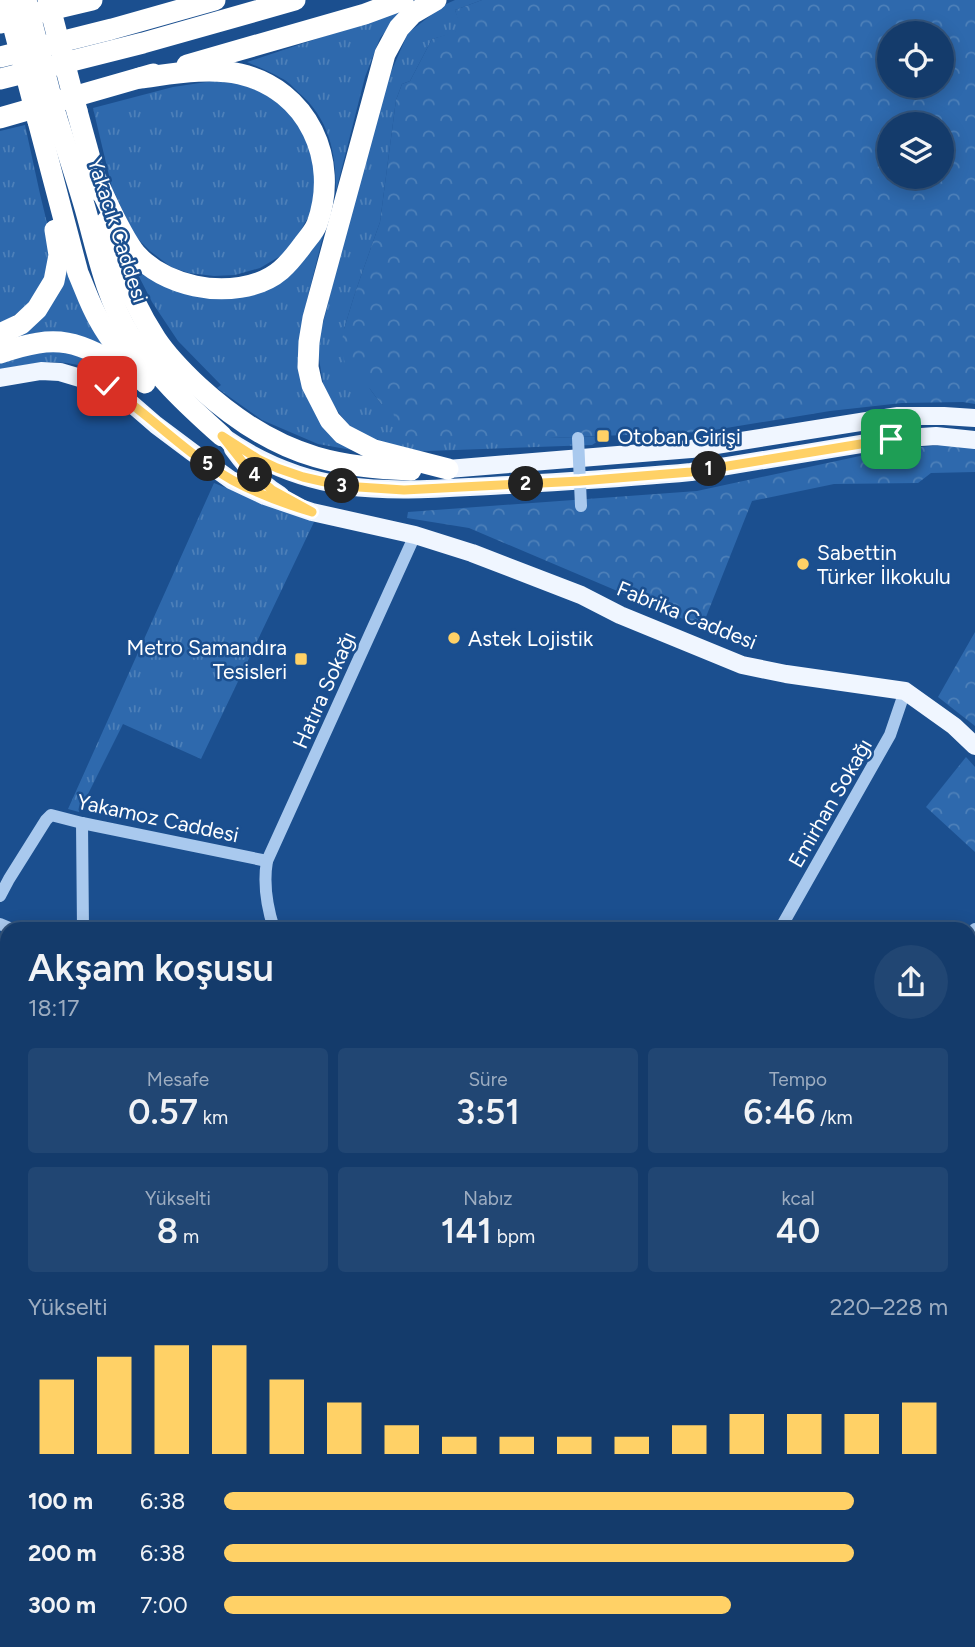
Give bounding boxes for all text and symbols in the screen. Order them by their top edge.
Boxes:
map controls [877,21,954,189]
button: locate [877,21,954,98]
button: layers [877,112,954,189]
street label: Yakacık Caddesi [83,154,153,306]
pin [77,356,137,416]
icon: check [88,367,126,405]
pin [861,409,921,469]
icon: arrive [872,420,910,458]
place label: Otoban Girişi [617,424,741,449]
marker: Otoban Girişi [595,428,611,444]
pin: 5 [190,447,226,482]
text: 5 [202,452,213,475]
pin: 1 [692,452,726,486]
text: 1 [704,457,713,480]
pin: 4 [238,458,272,492]
text: 4 [248,463,261,486]
pin: 2 [508,466,544,502]
pin: 3 [324,468,360,504]
text: 2 [520,472,531,495]
text: 3 [336,474,347,497]
place label: Sabettin Türker İlkokulu [817,540,951,589]
marker: Sabettin Türker İlkokulu [795,556,811,572]
street label: Fabrika Caddesi [613,576,761,654]
place label: Astek Lojistik [468,626,594,651]
street label: Hatıra Sokağı [287,628,361,752]
marker: Astek Lojistik [446,630,462,646]
place label: Metro Samandıra Tesisleri [126,635,287,684]
marker: Metro Samandıra Tesisleri [293,651,309,667]
street label: Emirhan Sokağı [783,734,877,872]
street label: Yakamoz Caddesi [75,789,241,847]
text: Akşam koşusu [28,945,274,991]
button: share [874,945,948,1019]
text: 18:17 [28,994,79,1022]
text: Mesafe [147,1068,209,1091]
text: Süre [468,1068,508,1091]
text: Tempo [769,1068,827,1091]
text: 0.57 [128,1091,198,1133]
text: 3:51 [456,1091,520,1133]
text: 6:46 [743,1091,815,1133]
text: km [198,1106,228,1129]
text: /km [815,1106,853,1129]
text: Yükselti [145,1187,211,1210]
text: Nabız [463,1187,513,1210]
text: kcal [781,1187,815,1210]
text: 8 [157,1210,178,1252]
text: 141 [441,1210,492,1252]
text: 40 [776,1210,820,1252]
text: m [178,1225,199,1248]
text: bpm [492,1225,535,1248]
text: Yükselti [28,1293,108,1321]
text: 220–228 m [830,1293,948,1321]
text: 100 m [28,1487,93,1515]
text: 6:38 [140,1487,185,1515]
text: 200 m [28,1539,97,1567]
text: 6:38 [140,1539,185,1567]
text: 300 m [28,1591,96,1619]
text: 7:00 [140,1591,188,1619]

